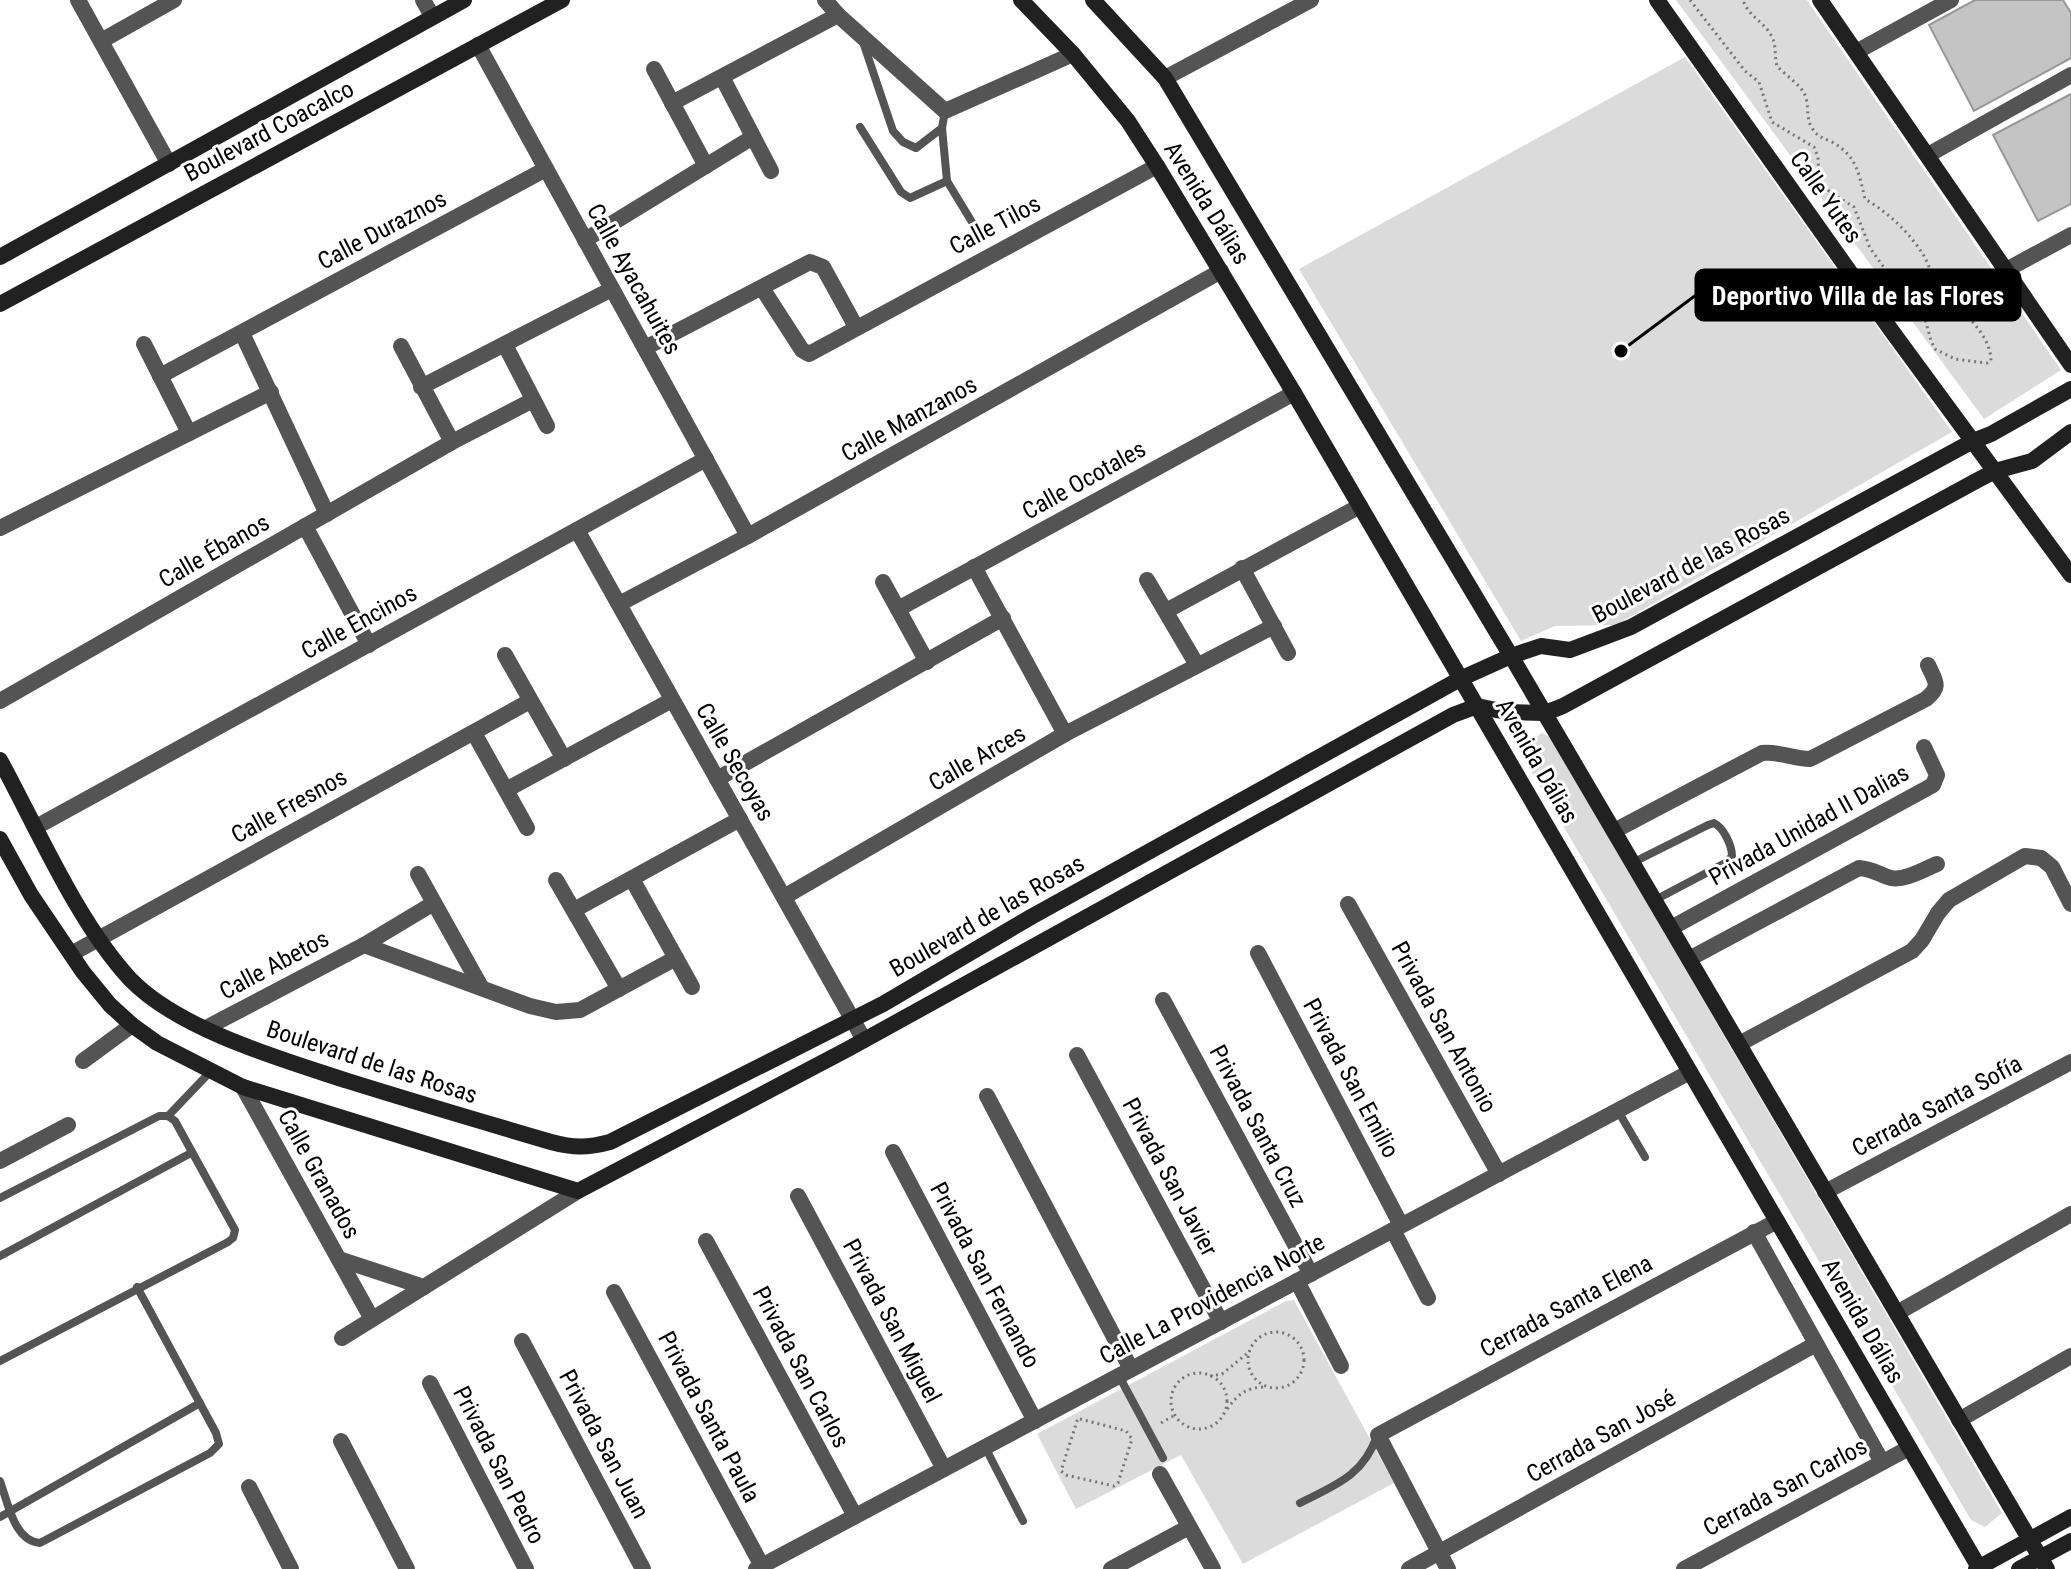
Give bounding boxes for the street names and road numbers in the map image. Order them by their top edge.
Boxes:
street label: Boulevard Coacalco [180,75,358,187]
street label: Avenida Dálias [1158,137,1256,269]
street label: Calle Yutes [1784,146,1868,248]
street label: Calle Duraznos [313,184,451,276]
street label: Calle Tilos [945,189,1045,261]
street label: Calle Ayacahuites [581,199,687,359]
street label: Calle Manzanos [836,370,982,468]
street label: Calle Ocotales [1017,435,1151,525]
street label: Boulevard de las Rosas [1587,501,1795,629]
street label: Calle Ébanos [154,508,274,594]
street label: Calle Encinos [296,579,422,665]
street label: Avenida Dálias [1490,694,1584,828]
street label: Calle Secoyas [690,698,780,826]
street label: Calle Arces [924,719,1030,797]
street label: Privada Unidad II Dalias [1704,758,1914,892]
street label: Calle Fresnos [226,763,352,849]
street label: Boulevard de las Rosas [885,849,1089,983]
street label: Calle Abetos [215,925,333,1005]
street label: Privada San Antonio [1385,937,1503,1117]
street label: Privada San Emilio [1297,994,1405,1162]
street label: Boulevard de las Rosas [263,1015,481,1109]
street label: Privada Santa Cruz [1204,1040,1312,1212]
street label: Cerrada Santa Sofía [1847,1049,2027,1163]
street label: Privada San Javier [1117,1093,1223,1261]
street label: Calle Granados [272,1104,366,1244]
street label: Privada San Fernando [924,1177,1046,1373]
street label: Calle La Providencia Norte [1095,1228,1329,1370]
street label: Privada San Miguel [837,1234,947,1408]
street label: Cerrada Santa Elena [1475,1249,1657,1363]
street label: Avenida Dálias [1816,1254,1910,1388]
street label: Privada San Carlos [747,1282,855,1452]
street label: Privada Santa Paula [652,1327,766,1507]
street label: Privada San Juan [553,1365,655,1523]
street label: Privada San Pedro [447,1382,551,1548]
street label: Cerrada San José [1521,1383,1681,1489]
street label: Cerrada San Carlos [1698,1432,1872,1542]

